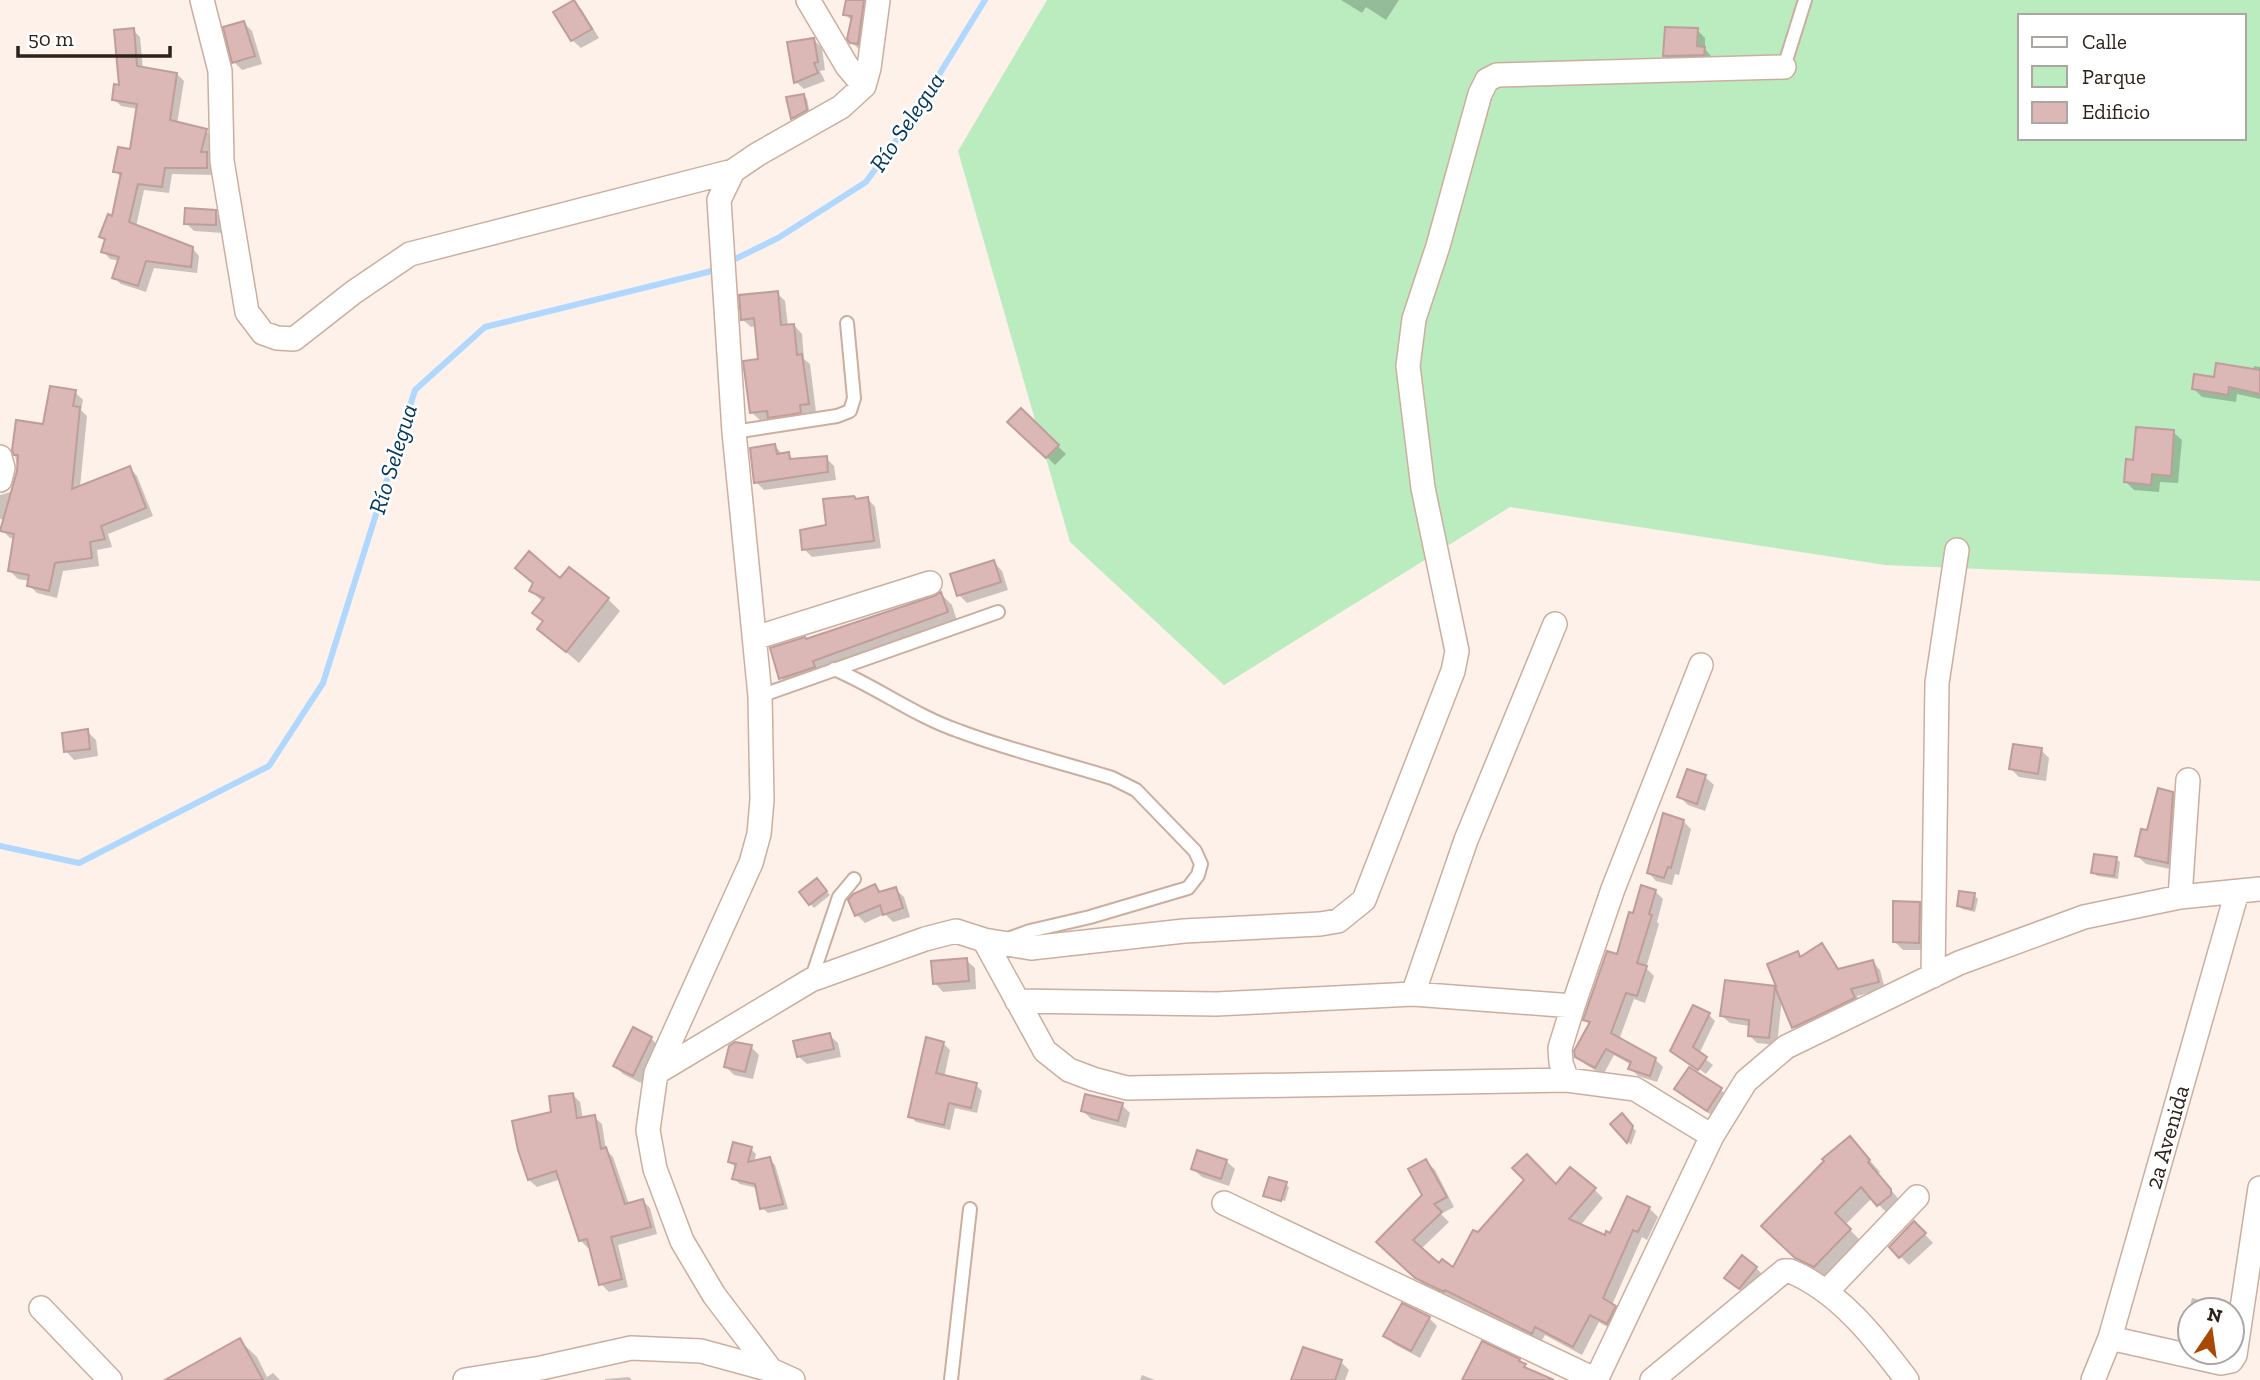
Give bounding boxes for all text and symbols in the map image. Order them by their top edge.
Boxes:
scale bar [18,14,170,58]
legend [2018,14,2246,140]
text: 50 m [28,26,74,51]
text: Calle [2082,29,2127,54]
text: Parque [2082,64,2146,89]
water label: Río Selegua [863,67,950,177]
text: Edificio [2082,99,2150,124]
water label: Río Selegua [362,400,423,517]
street label: 2a Avenida [2139,1082,2195,1192]
north arrow [2176,1296,2246,1366]
text: N [2205,1302,2224,1328]

